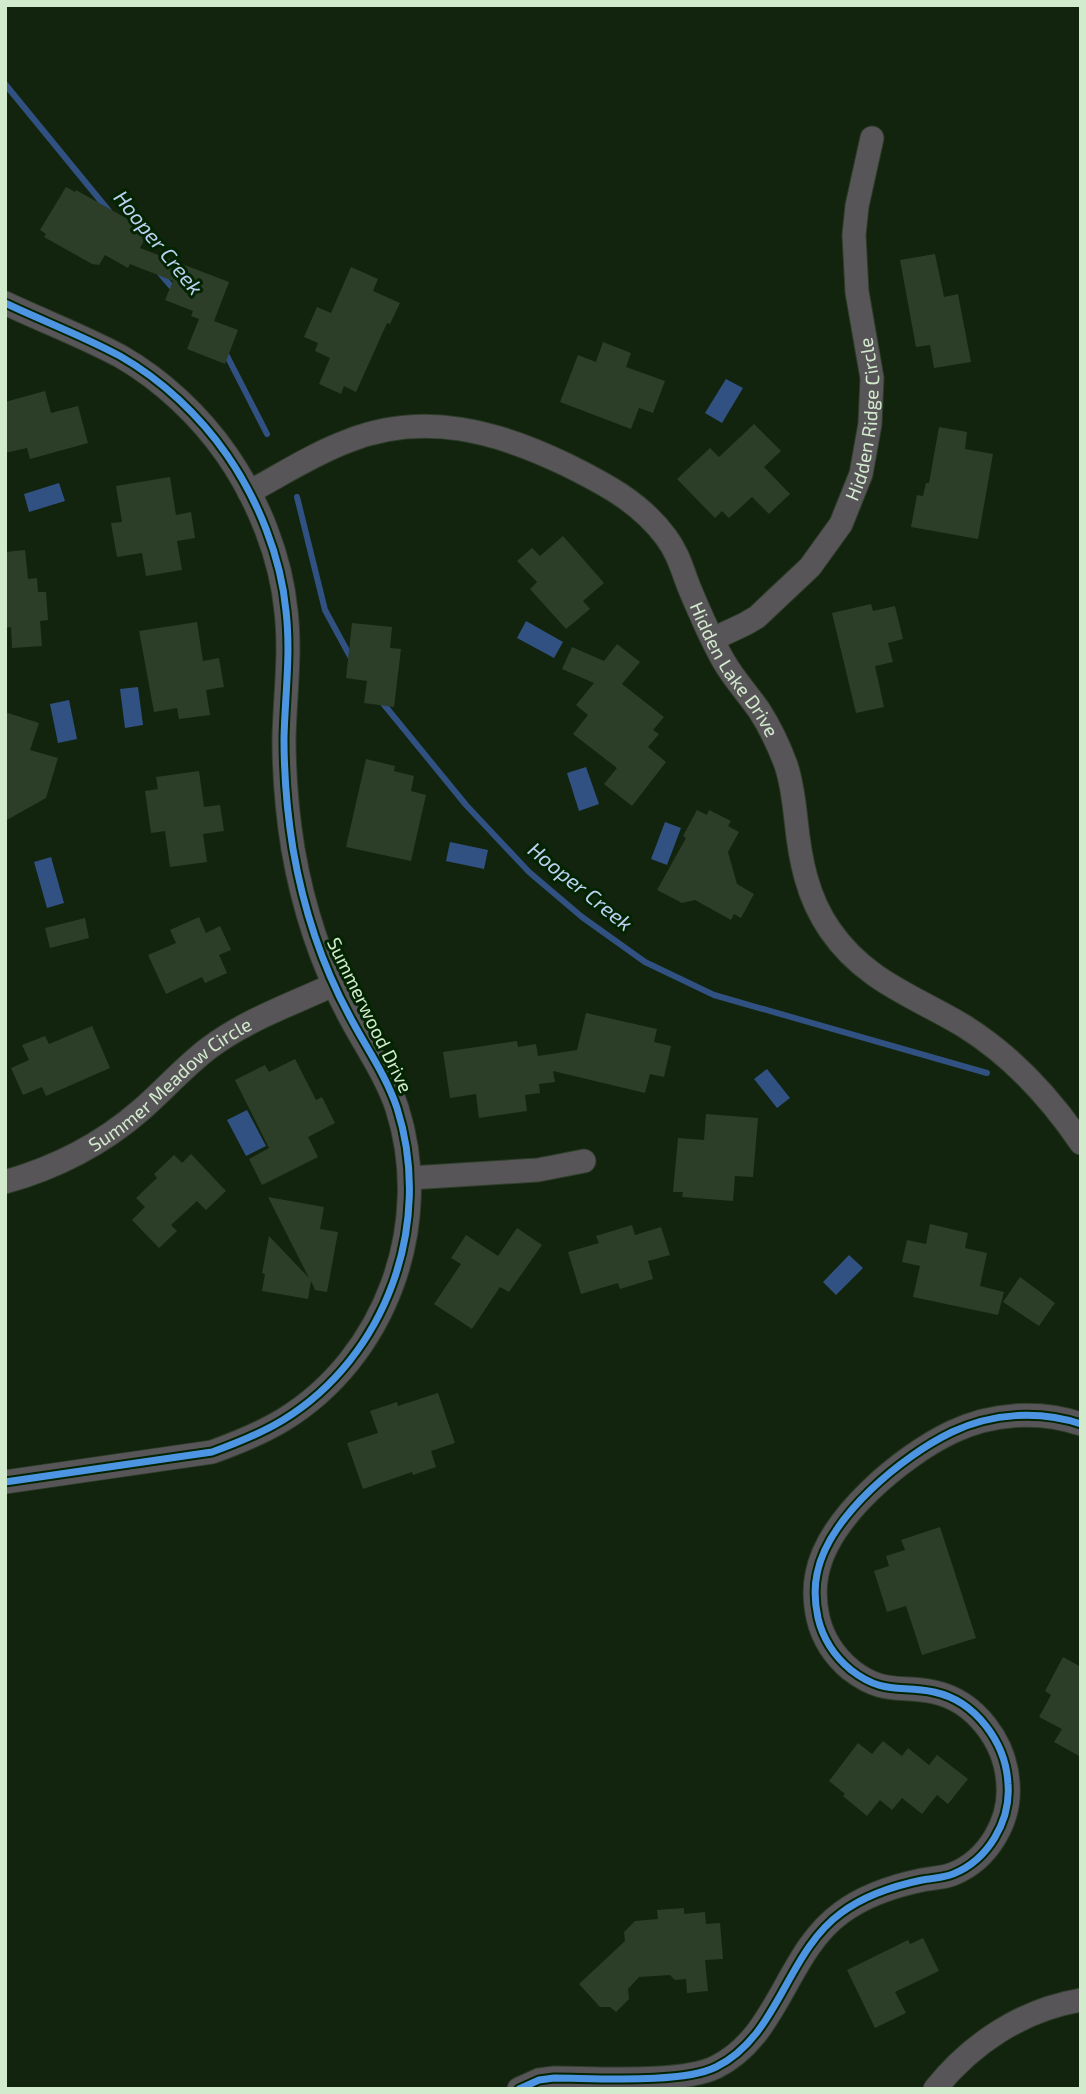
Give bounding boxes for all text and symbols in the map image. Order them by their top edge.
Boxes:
water label: Hooper Creek [109,185,209,299]
street label: Hidden Ridge Circle [840,336,883,504]
street label: Hidden Lake Drive [686,598,784,740]
water label: Hooper Creek [524,836,638,936]
street label: Summerwood Drive [323,933,418,1096]
street label: Summer Meadow Circle [84,1012,255,1156]

